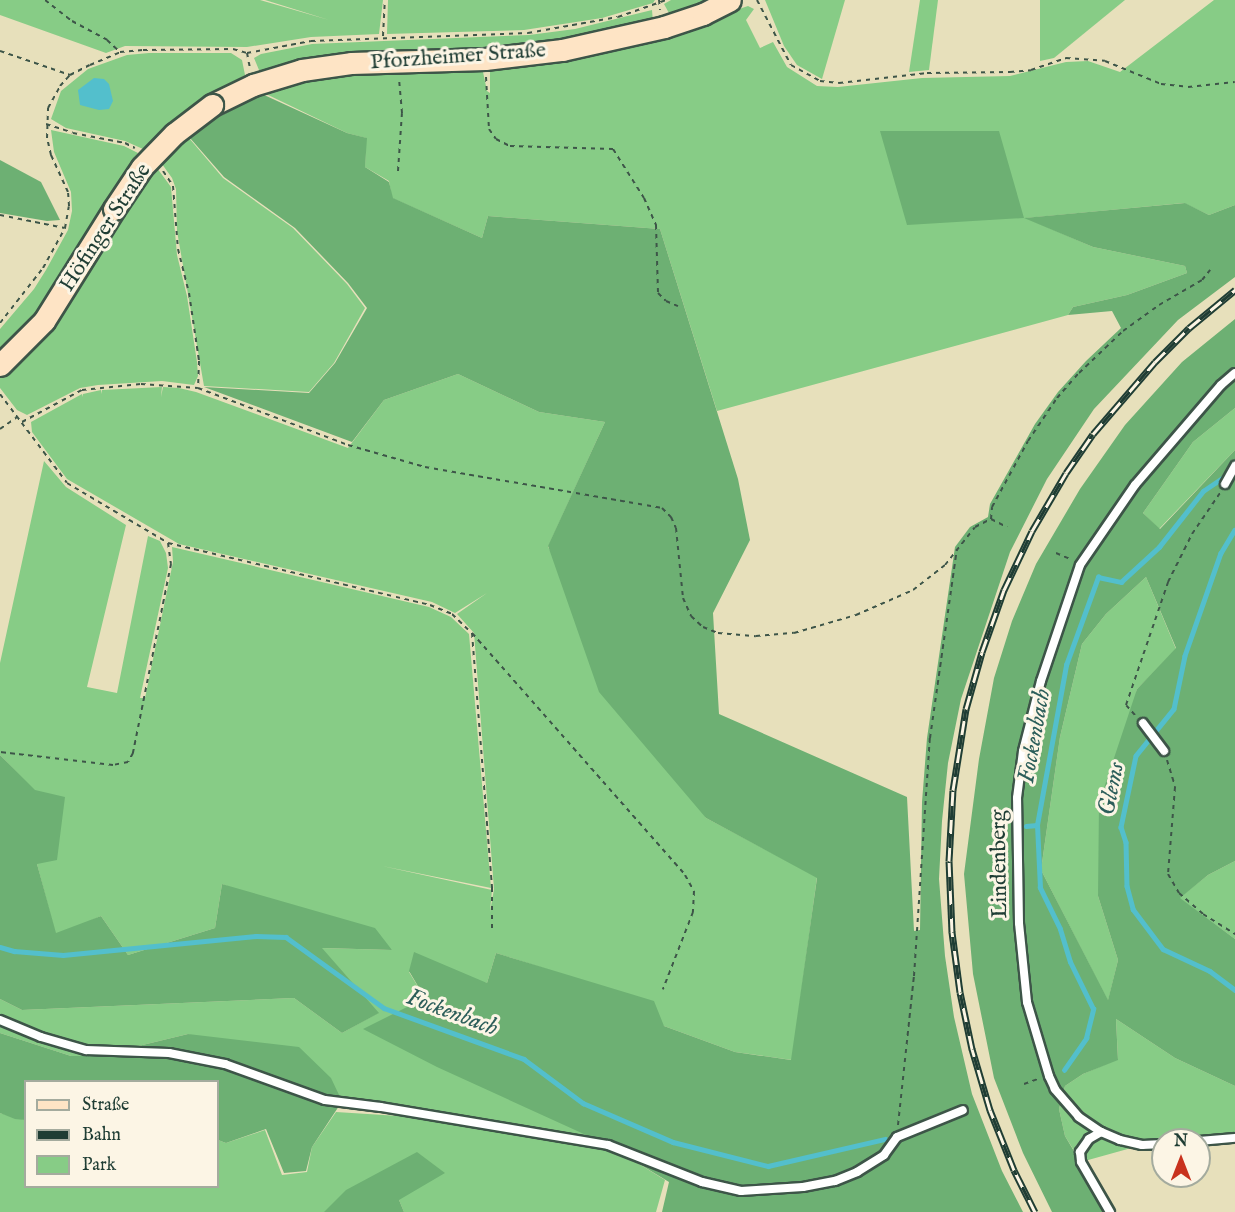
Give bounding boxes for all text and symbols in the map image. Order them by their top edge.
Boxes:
street label: Pforzheimer Straße [369,38,547,76]
street label: Höfinger Straße [55,159,157,297]
water label: Fockenbach [1013,687,1057,785]
water label: Glems [1093,760,1131,818]
street label: Lindenberg [986,809,1014,919]
water label: Fockenbach [402,983,502,1043]
legend [24,1080,219,1188]
text: Straße [82,1094,129,1117]
text: Bahn [82,1124,121,1147]
north arrow [1151,1128,1211,1188]
text: N [1174,1132,1188,1152]
text: Park [82,1154,116,1177]

